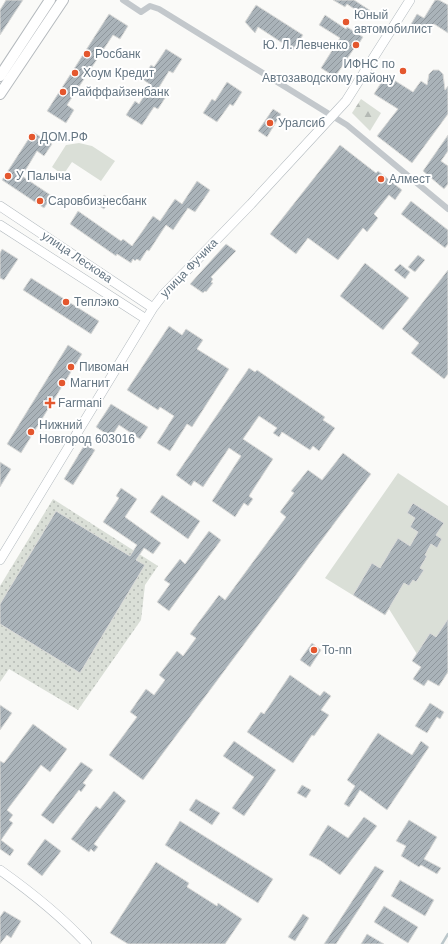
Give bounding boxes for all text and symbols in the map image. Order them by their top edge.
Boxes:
place label: Юный автомобилист [354,8,433,36]
marker: Юный автомобилист [341,17,351,27]
place label: Ю. Л. Левченко [263,38,348,52]
marker: Ю. Л. Левченко [351,40,361,50]
place label: Росбанк [95,47,141,61]
marker: Росбанк [82,49,92,59]
place label: ИФНС по Автозаводскому району [262,57,395,85]
place label: Хоум Кредит [83,66,155,80]
marker: ИФНС по Автозаводскому району [398,66,408,76]
marker: Хоум Кредит [70,68,80,78]
place label: Райффайзенбанк [71,85,170,99]
marker: Райффайзенбанк [58,87,68,97]
place label: Уралсиб [278,116,325,130]
marker: Уралсиб [265,118,275,128]
place label: ДОМ.РФ [40,130,88,144]
marker: ДОМ.РФ [27,132,37,142]
place label: У Палыча [16,169,71,183]
marker: У Палыча [3,171,13,181]
place label: Алмест [389,172,431,186]
marker: Алмест [376,174,386,184]
place label: Саровбизнесбанк [48,194,147,208]
marker: Саровбизнесбанк [35,196,45,206]
street label: улица Лескова [39,228,115,286]
street label: улица Фучика [157,235,221,300]
place label: Теплэко [74,295,119,309]
marker: Теплэко [61,297,71,307]
place label: Пивоман [79,360,129,374]
marker: Пивоман [66,362,76,372]
place label: Магнит [70,376,111,390]
marker: Магнит [57,378,67,388]
place label: Farmani [58,396,102,410]
marker: Farmani [45,398,55,408]
place label: Нижний Новгород 603016 [39,418,135,446]
marker: Нижний Новгород 603016 [26,427,36,437]
place label: To-nn [322,643,352,657]
marker: To-nn [309,645,319,655]

